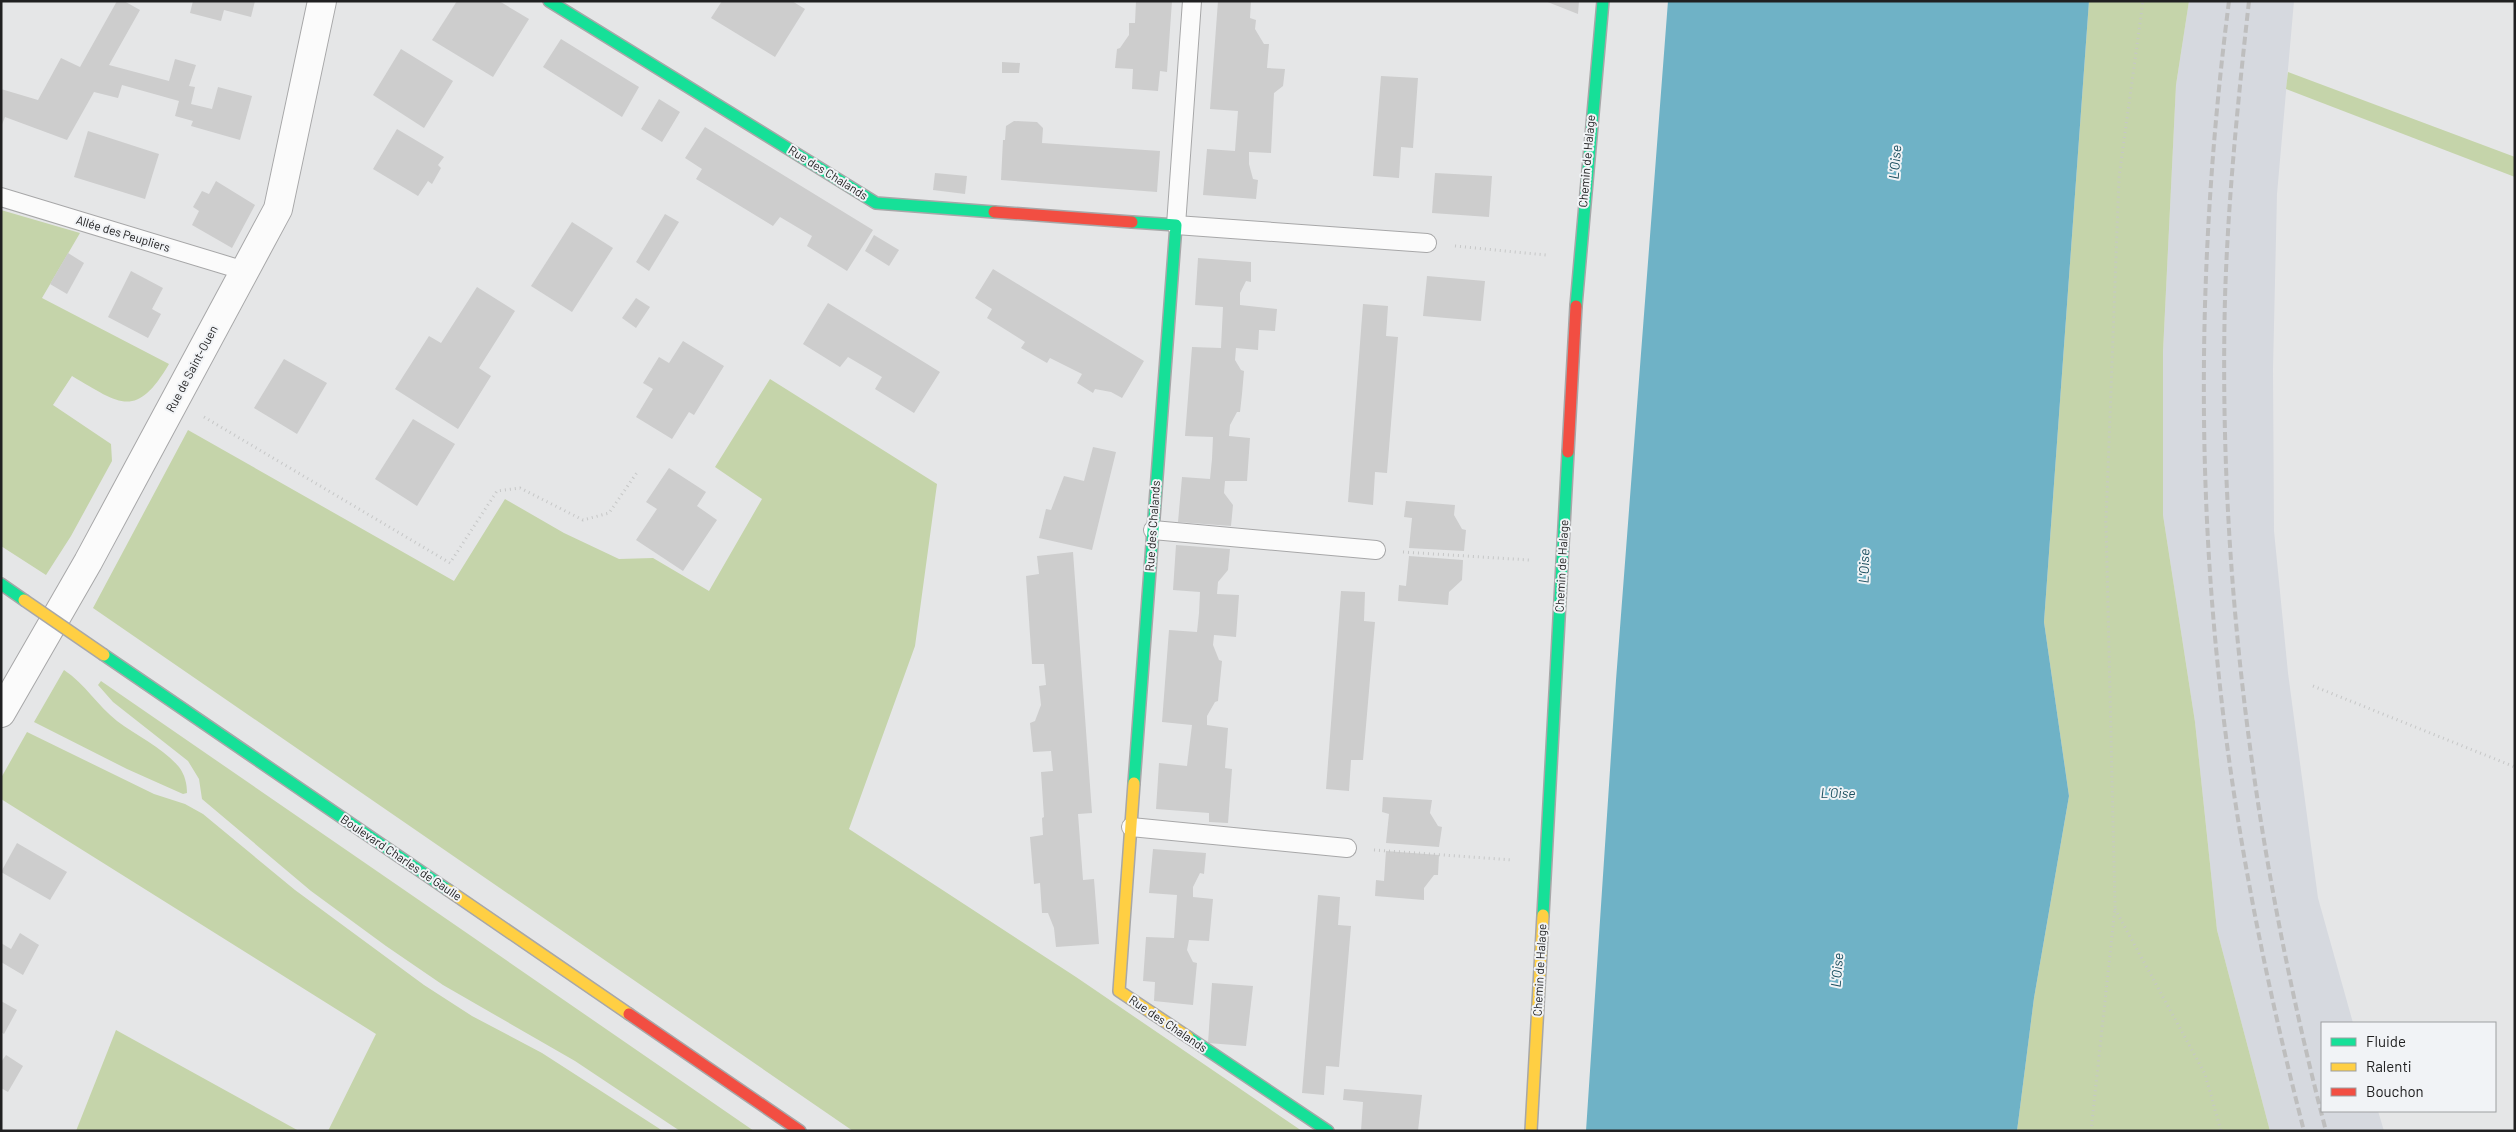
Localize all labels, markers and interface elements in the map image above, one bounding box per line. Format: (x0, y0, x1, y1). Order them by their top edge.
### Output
street label: Chemin de Halage (1575, 114, 1597, 208)
street label: Rue des Chalands (786, 142, 871, 202)
water label: L'Oise (1885, 144, 1904, 180)
street label: Allée des Peupliers (75, 212, 172, 254)
street label: Rue de Saint-Ouen (162, 323, 220, 414)
street label: Rue des Chalands (1142, 480, 1162, 572)
street label: Chemin de Halage (1552, 519, 1570, 613)
water label: L'Oise (1854, 548, 1873, 584)
water label: L’Oise (1821, 784, 1855, 801)
street label: Boulevard Charles de Gaulle (338, 811, 465, 903)
street label: Chemin de Halage (1530, 923, 1548, 1017)
water label: L'Oise (1827, 952, 1846, 988)
street label: Rue des Chalands (1127, 992, 1210, 1055)
legend (2321, 1022, 2496, 1112)
text: Fluide (2366, 1032, 2406, 1050)
text: Ralenti (2366, 1057, 2412, 1075)
text: Bouchon (2366, 1082, 2424, 1100)

